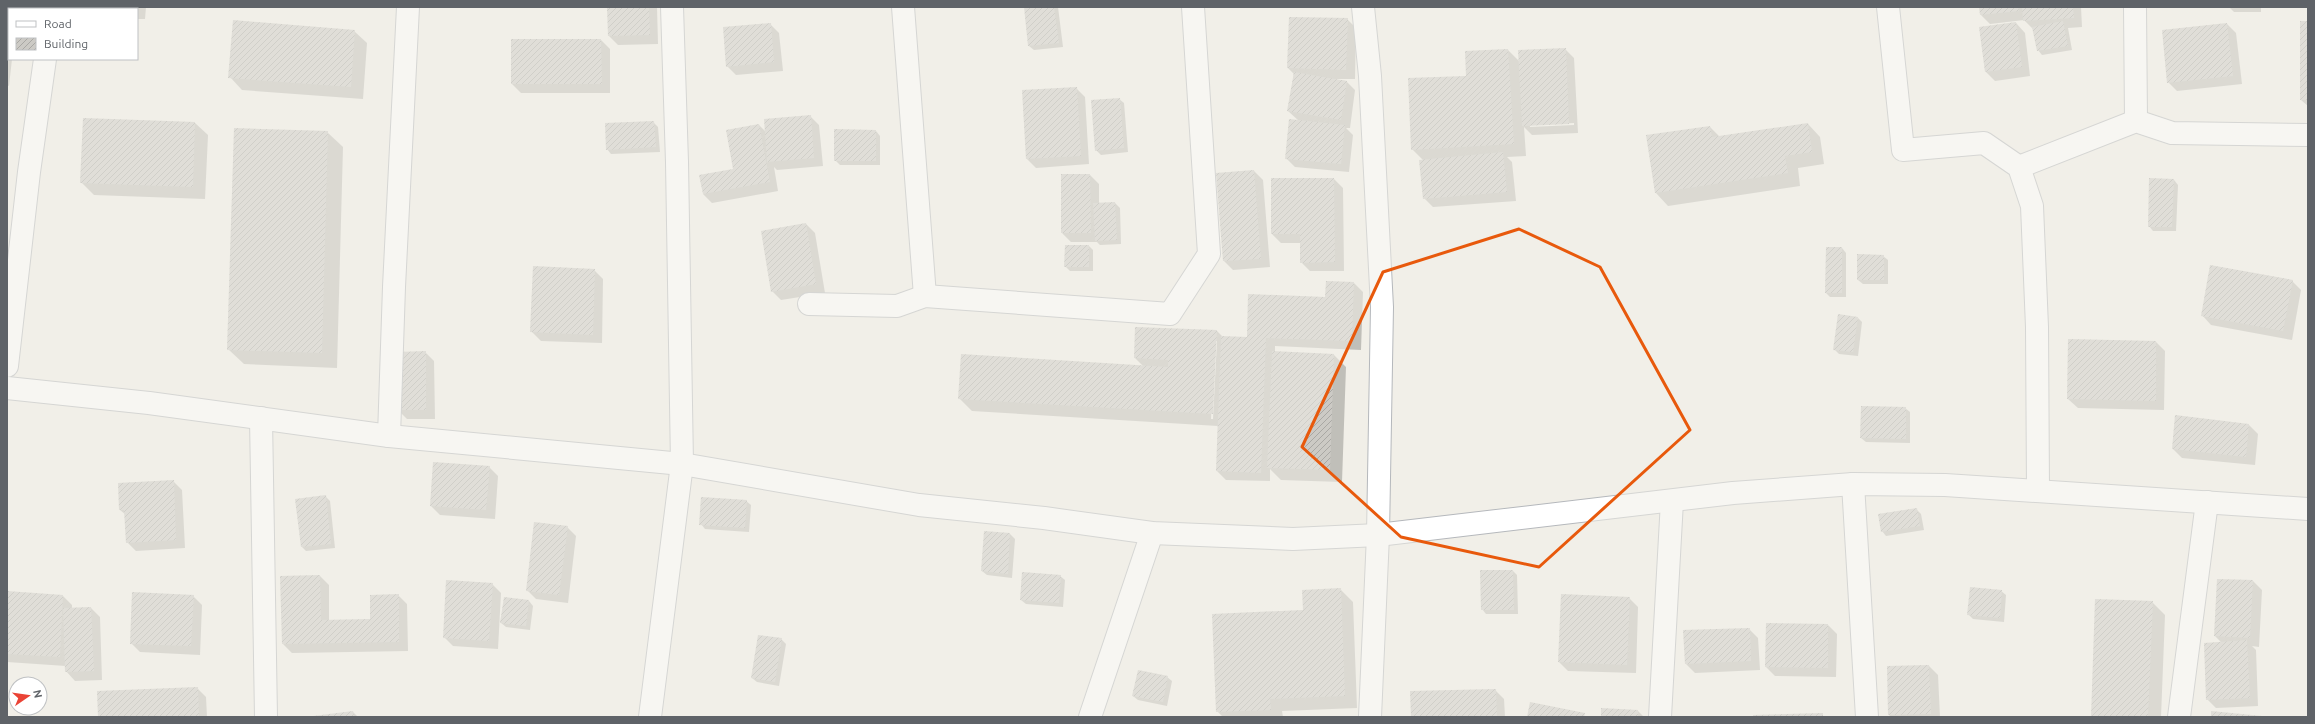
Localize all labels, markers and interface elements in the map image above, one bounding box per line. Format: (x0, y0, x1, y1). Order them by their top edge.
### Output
legend (8, 8, 138, 60)
text: Road (44, 17, 72, 30)
text: Building (44, 37, 88, 50)
north arrow (8, 676, 48, 716)
text: N (31, 688, 45, 699)

